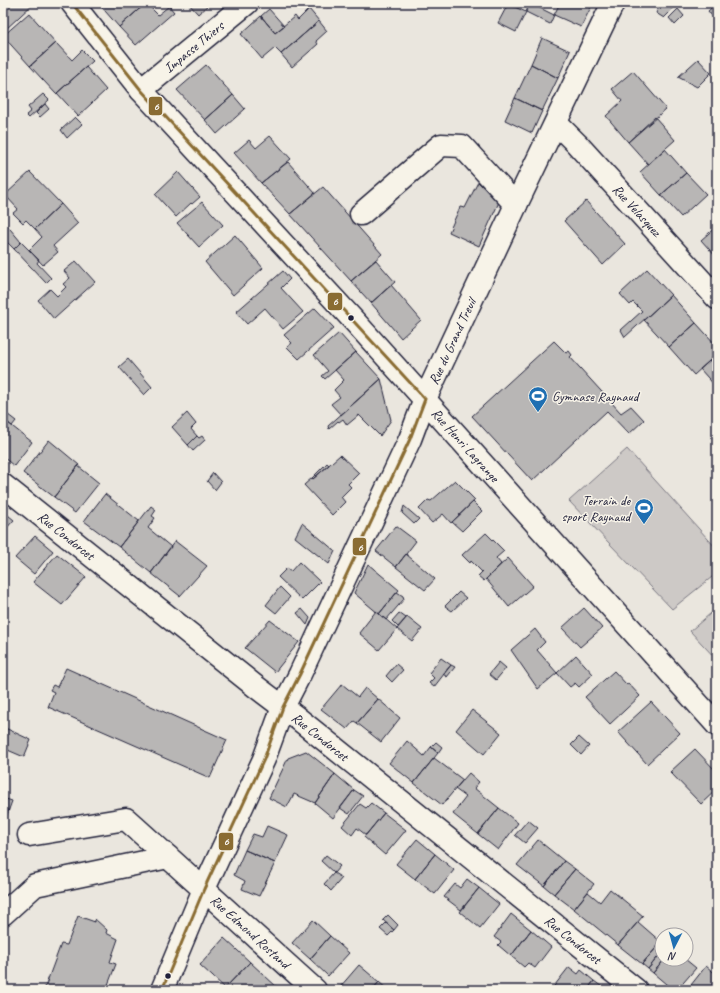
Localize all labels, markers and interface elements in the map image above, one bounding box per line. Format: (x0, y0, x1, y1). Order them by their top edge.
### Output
street label: Impasse Thiers (160, 17, 228, 76)
line badge: 6 (148, 96, 163, 116)
text: 6 (153, 99, 159, 113)
street label: Rue Velasquez (609, 181, 666, 241)
line badge: 6 (327, 292, 343, 311)
street label: Rue du Grand Treuil (425, 293, 481, 387)
text: 6 (332, 294, 338, 308)
unlabelled marker (346, 313, 356, 323)
sports icon: Gymnase Raynaud (527, 385, 549, 413)
place label: Gymnase Raynaud (552, 388, 641, 405)
street label: Rue Henri Lagrange (428, 405, 504, 486)
place label: Terrain de sport Raynaud (561, 492, 632, 525)
sports icon: Terrain de sport Raynaud (633, 497, 655, 525)
street label: Rue Condorcet (34, 508, 99, 564)
line badge: 6 (352, 537, 367, 556)
text: 6 (357, 540, 363, 554)
street label: Rue Condorcet (289, 709, 353, 765)
line badge: 6 (218, 832, 234, 851)
text: 6 (223, 834, 229, 848)
street label: Rue Edmond Rostand (207, 891, 295, 973)
street label: Rue Condorcet (541, 912, 606, 968)
north arrow (654, 927, 694, 967)
text: N (667, 949, 677, 964)
unlabelled marker (163, 971, 173, 981)

